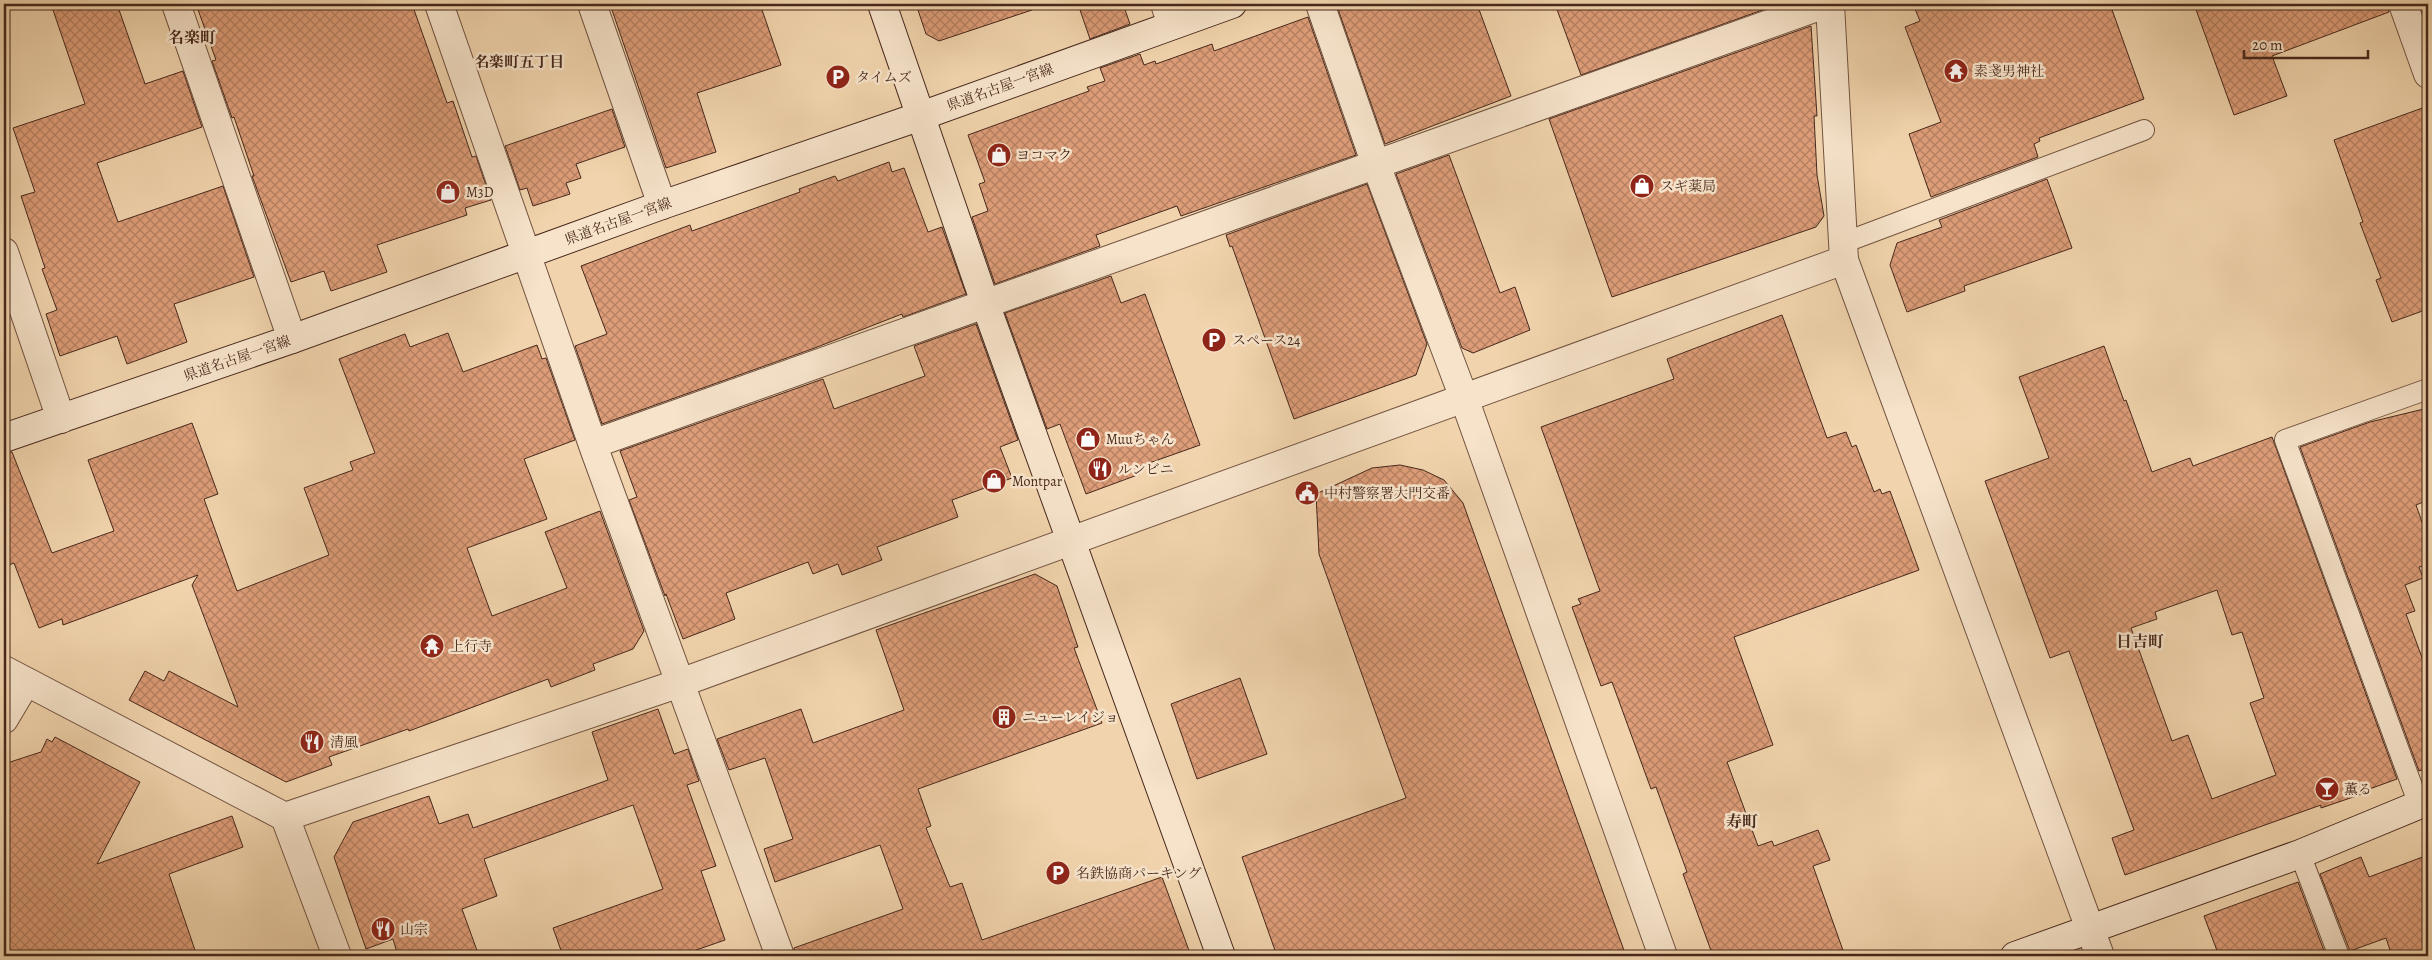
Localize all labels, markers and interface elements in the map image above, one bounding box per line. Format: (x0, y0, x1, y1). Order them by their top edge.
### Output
district label: 名楽町 (168, 27, 216, 49)
scale bar (2244, 28, 2368, 60)
text: 20 m (2252, 35, 2283, 55)
district label: 名楽町五丁目 (474, 52, 564, 72)
temple icon: 素戔男神社 (1943, 58, 1969, 84)
street label: 県道名古屋一宮線 (944, 59, 1056, 116)
place label: 素戔男神社 (1974, 62, 2044, 81)
parking icon: タイムズ (825, 64, 851, 90)
place label: タイムズ (856, 68, 912, 87)
shop icon: ヨコマク (986, 142, 1012, 168)
place label: ヨコマク (1016, 146, 1072, 165)
shop icon: スギ薬局 (1629, 173, 1655, 199)
place label: スギ薬局 (1660, 177, 1716, 196)
shop icon: M3D (435, 179, 461, 205)
place label: M3D (466, 183, 494, 202)
street label: 県道名古屋一宮線 (562, 193, 674, 250)
parking icon: スペース24 (1201, 327, 1227, 353)
street label: 県道名古屋一宮線 (181, 331, 293, 386)
place label: スペース24 (1232, 331, 1300, 350)
shop icon: Muuちゃん (1075, 426, 1101, 452)
place label: Muuちゃん (1106, 430, 1175, 449)
restaurant icon: ルンビニ (1087, 456, 1113, 482)
place label: ルンビニ (1118, 460, 1174, 479)
shop icon: Montpar (981, 468, 1007, 494)
place label: Montpar (1012, 472, 1063, 491)
public building icon: 中村警察署大門交番 (1294, 480, 1320, 506)
place label: 中村警察署大門交番 (1324, 484, 1450, 503)
district label: 日吉町 (2116, 631, 2164, 653)
temple icon: 上行寺 (419, 633, 445, 659)
place label: 上行寺 (450, 637, 492, 656)
building icon: ニューレイジョ (991, 704, 1017, 730)
place label: ニューレイジョ (1022, 708, 1119, 727)
restaurant icon: 清風 (299, 729, 325, 755)
place label: 清風 (330, 733, 358, 752)
bar icon: 薫る (2314, 776, 2340, 802)
place label: 薫る (2344, 780, 2372, 799)
district label: 寿町 (1726, 811, 1758, 833)
parking icon: 名鉄協商パーキング (1045, 860, 1071, 886)
place label: 名鉄協商パーキング (1076, 864, 1202, 883)
restaurant icon: 山宗 (370, 916, 396, 942)
place label: 山宗 (400, 920, 428, 939)

